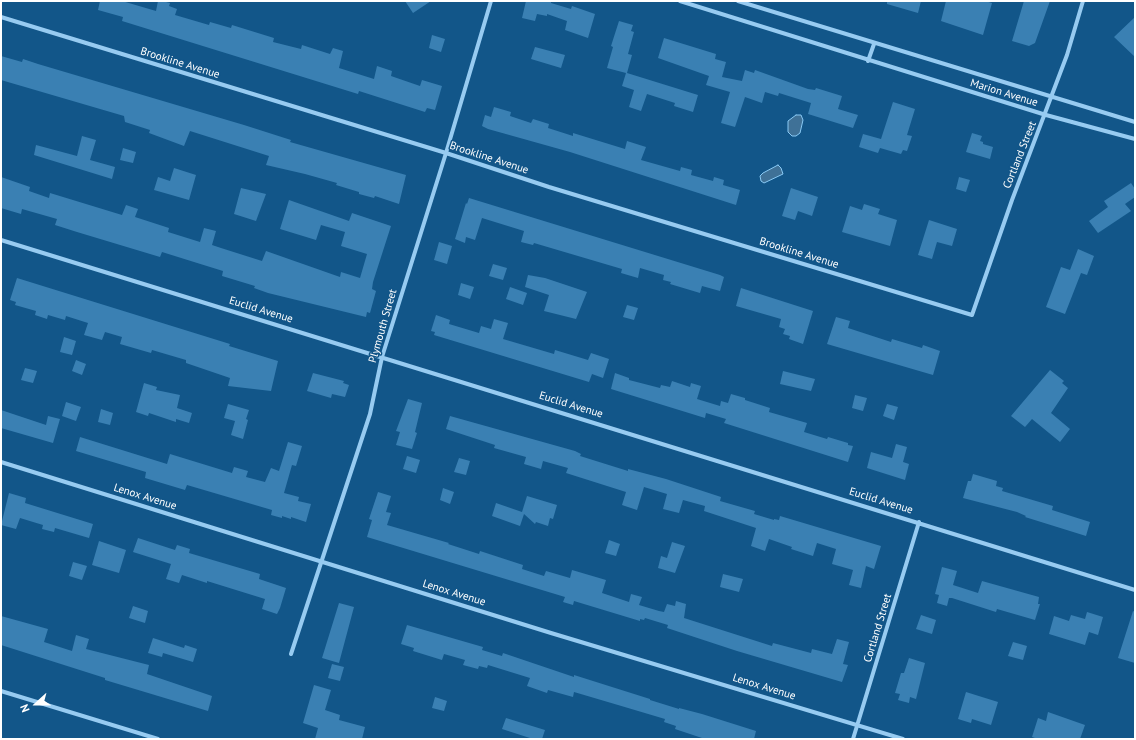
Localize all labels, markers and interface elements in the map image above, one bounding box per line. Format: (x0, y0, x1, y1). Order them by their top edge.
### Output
street label: Brookline Avenue (139, 45, 221, 81)
street label: Marion Avenue (969, 76, 1039, 110)
street label: Cortland Street (1001, 120, 1039, 190)
street label: Brookline Avenue (448, 139, 530, 177)
street label: Brookline Avenue (758, 235, 840, 271)
street label: Plymouth Street (366, 288, 400, 364)
street label: Euclid Avenue (227, 294, 295, 326)
street label: Euclid Avenue (537, 389, 605, 421)
street label: Lenox Avenue (112, 481, 178, 513)
street label: Euclid Avenue (847, 485, 915, 517)
street label: Lenox Avenue (421, 577, 487, 609)
street label: Cortland Street (861, 592, 895, 664)
street label: Lenox Avenue (731, 671, 797, 703)
north arrow (16, 684, 56, 724)
text: N (17, 702, 33, 714)

